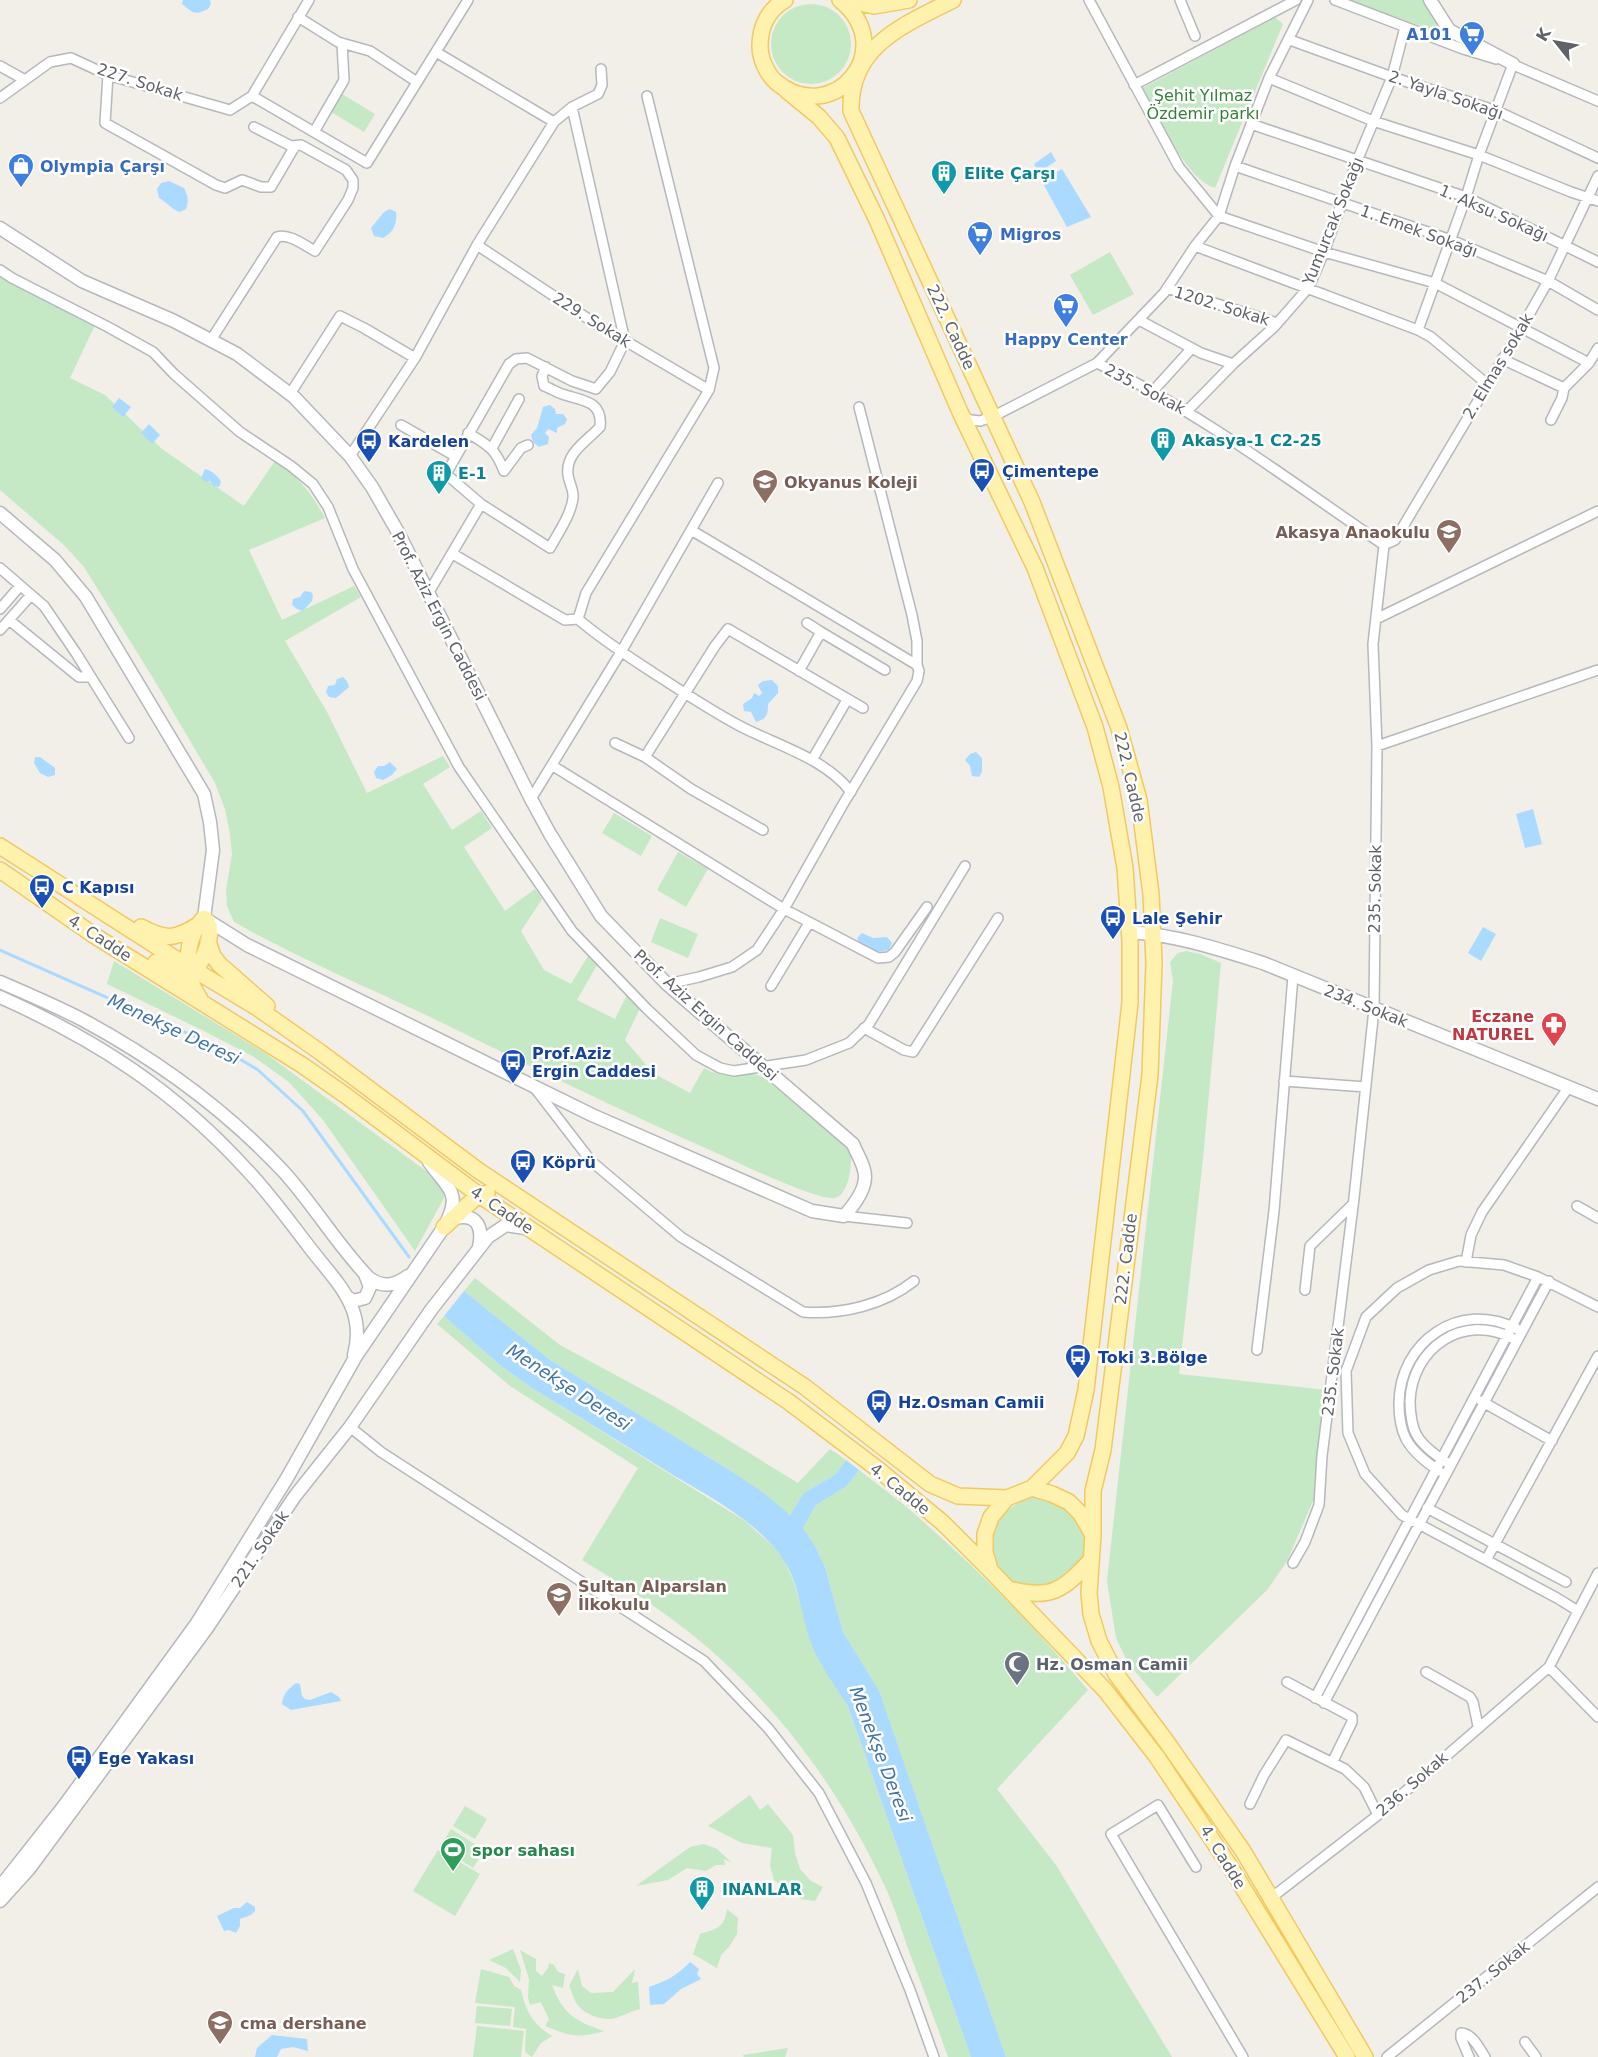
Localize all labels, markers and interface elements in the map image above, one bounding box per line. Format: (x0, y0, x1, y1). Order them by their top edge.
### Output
north arrow (1526, 12, 1586, 72)
supermarket icon: A101 (1457, 19, 1487, 57)
text: K (1532, 24, 1555, 45)
place label: A101 (1406, 25, 1452, 44)
street label: 227. Sokak (95, 59, 186, 105)
street label: 2. Yayla Sokağı (1386, 67, 1506, 123)
park label: Şehit Yılmaz Özdemir parkı (1147, 86, 1259, 123)
shop icon: Olympia Çarşı (6, 151, 36, 189)
street label: Yumurcak Sokağı (1298, 154, 1367, 289)
place label: Olympia Çarşı (40, 157, 165, 176)
building icon: Elite Çarşı (929, 158, 959, 196)
place label: Elite Çarşı (964, 164, 1055, 183)
street label: 1. Aksu Sokağı (1436, 180, 1552, 246)
street label: 1. Emek Sokağı (1358, 201, 1480, 261)
supermarket icon: Migros (965, 219, 995, 257)
place label: Migros (1000, 225, 1061, 244)
street label: 222. Cadde (923, 281, 979, 373)
street label: 1202. Sokak (1172, 282, 1273, 330)
street label: 229. Sokak (549, 288, 635, 352)
supermarket icon: Happy Center (1051, 291, 1081, 329)
street label: 2. Elmas sokak (1459, 309, 1537, 422)
place label: Happy Center (1004, 330, 1128, 349)
street label: 235. Sokak (1101, 360, 1189, 419)
building icon: Akasya-1 C2-25 (1148, 425, 1178, 463)
bus stop icon: Kardelen (354, 426, 384, 464)
place label: Akasya-1 C2-25 (1182, 431, 1322, 450)
place label: Kardelen (388, 432, 469, 451)
bus stop icon: Çimentepe (967, 456, 997, 494)
building icon: E-1 (424, 458, 454, 496)
place label: Çimentepe (1002, 462, 1099, 481)
place label: E-1 (458, 464, 487, 483)
school or university icon: Okyanus Koleji (750, 467, 780, 505)
place label: Okyanus Koleji (784, 473, 918, 492)
school or university icon: Akasya Anaokulu (1434, 517, 1464, 555)
place label: Akasya Anaokulu (1275, 523, 1430, 542)
street label: Prof. Aziz Ergin Caddesi (388, 528, 490, 704)
street label: 222. Cadde (1110, 730, 1150, 824)
street label: 235. Sokak (1365, 844, 1385, 934)
bus stop icon: C Kapısı (27, 872, 57, 910)
place label: C Kapısı (62, 878, 134, 897)
bus stop icon: Lale Şehir (1098, 903, 1128, 941)
place label: Lale Şehir (1132, 909, 1222, 928)
street label: 4. Cadde (65, 911, 135, 965)
street label: Prof. Aziz Ergin Caddesi (630, 945, 782, 1085)
street label: 234. Sokak (1321, 981, 1411, 1032)
water label: Menekşe Deresi (105, 989, 243, 1069)
place label: Eczane NATUREL (1452, 1007, 1534, 1044)
pharmacy icon: Eczane NATUREL (1539, 1010, 1569, 1048)
place label: Prof.Aziz Ergin Caddesi (532, 1044, 656, 1081)
bus stop icon: Prof.Aziz Ergin Caddesi (498, 1047, 528, 1085)
bus stop icon: Köprü (508, 1147, 538, 1185)
place label: Köprü (542, 1153, 596, 1172)
street label: 4. Cadde (467, 1182, 537, 1238)
street label: 222. Cadde (1111, 1212, 1141, 1306)
street label: 235. Sokak (1318, 1326, 1348, 1417)
water label: Menekşe Deresi (503, 1339, 635, 1435)
bus stop icon: Toki 3.Bölge (1063, 1342, 1093, 1380)
place label: Toki 3.Bölge (1098, 1348, 1208, 1367)
bus stop icon: Hz.Osman Camii (864, 1387, 894, 1425)
place label: Hz.Osman Camii (898, 1393, 1045, 1412)
street label: 4. Cadde (866, 1459, 934, 1519)
street label: 221. Sokak (227, 1506, 293, 1591)
place label: Sultan Alparslan İlkokulu (578, 1577, 727, 1614)
school or university icon: Sultan Alparslan İlkokulu (544, 1580, 574, 1618)
mosque icon: Hz. Osman Camii (1002, 1649, 1032, 1687)
place label: Hz. Osman Camii (1036, 1655, 1188, 1674)
water label: Menekşe Deresi (845, 1683, 917, 1825)
bus stop icon: Ege Yakası (64, 1743, 94, 1781)
street label: 236. Sokak (1372, 1747, 1452, 1820)
place label: Ege Yakası (98, 1749, 194, 1768)
street label: 4. Cadde (1196, 1822, 1250, 1892)
sports icon: spor sahası (438, 1835, 468, 1873)
place label: spor sahası (472, 1841, 575, 1860)
building icon: INANLAR (687, 1874, 717, 1912)
place label: INANLAR (722, 1880, 802, 1899)
street label: 237. Sokak (1453, 1936, 1534, 2007)
school or university icon: cma dershane (205, 2008, 235, 2046)
place label: cma dershane (240, 2014, 367, 2033)

